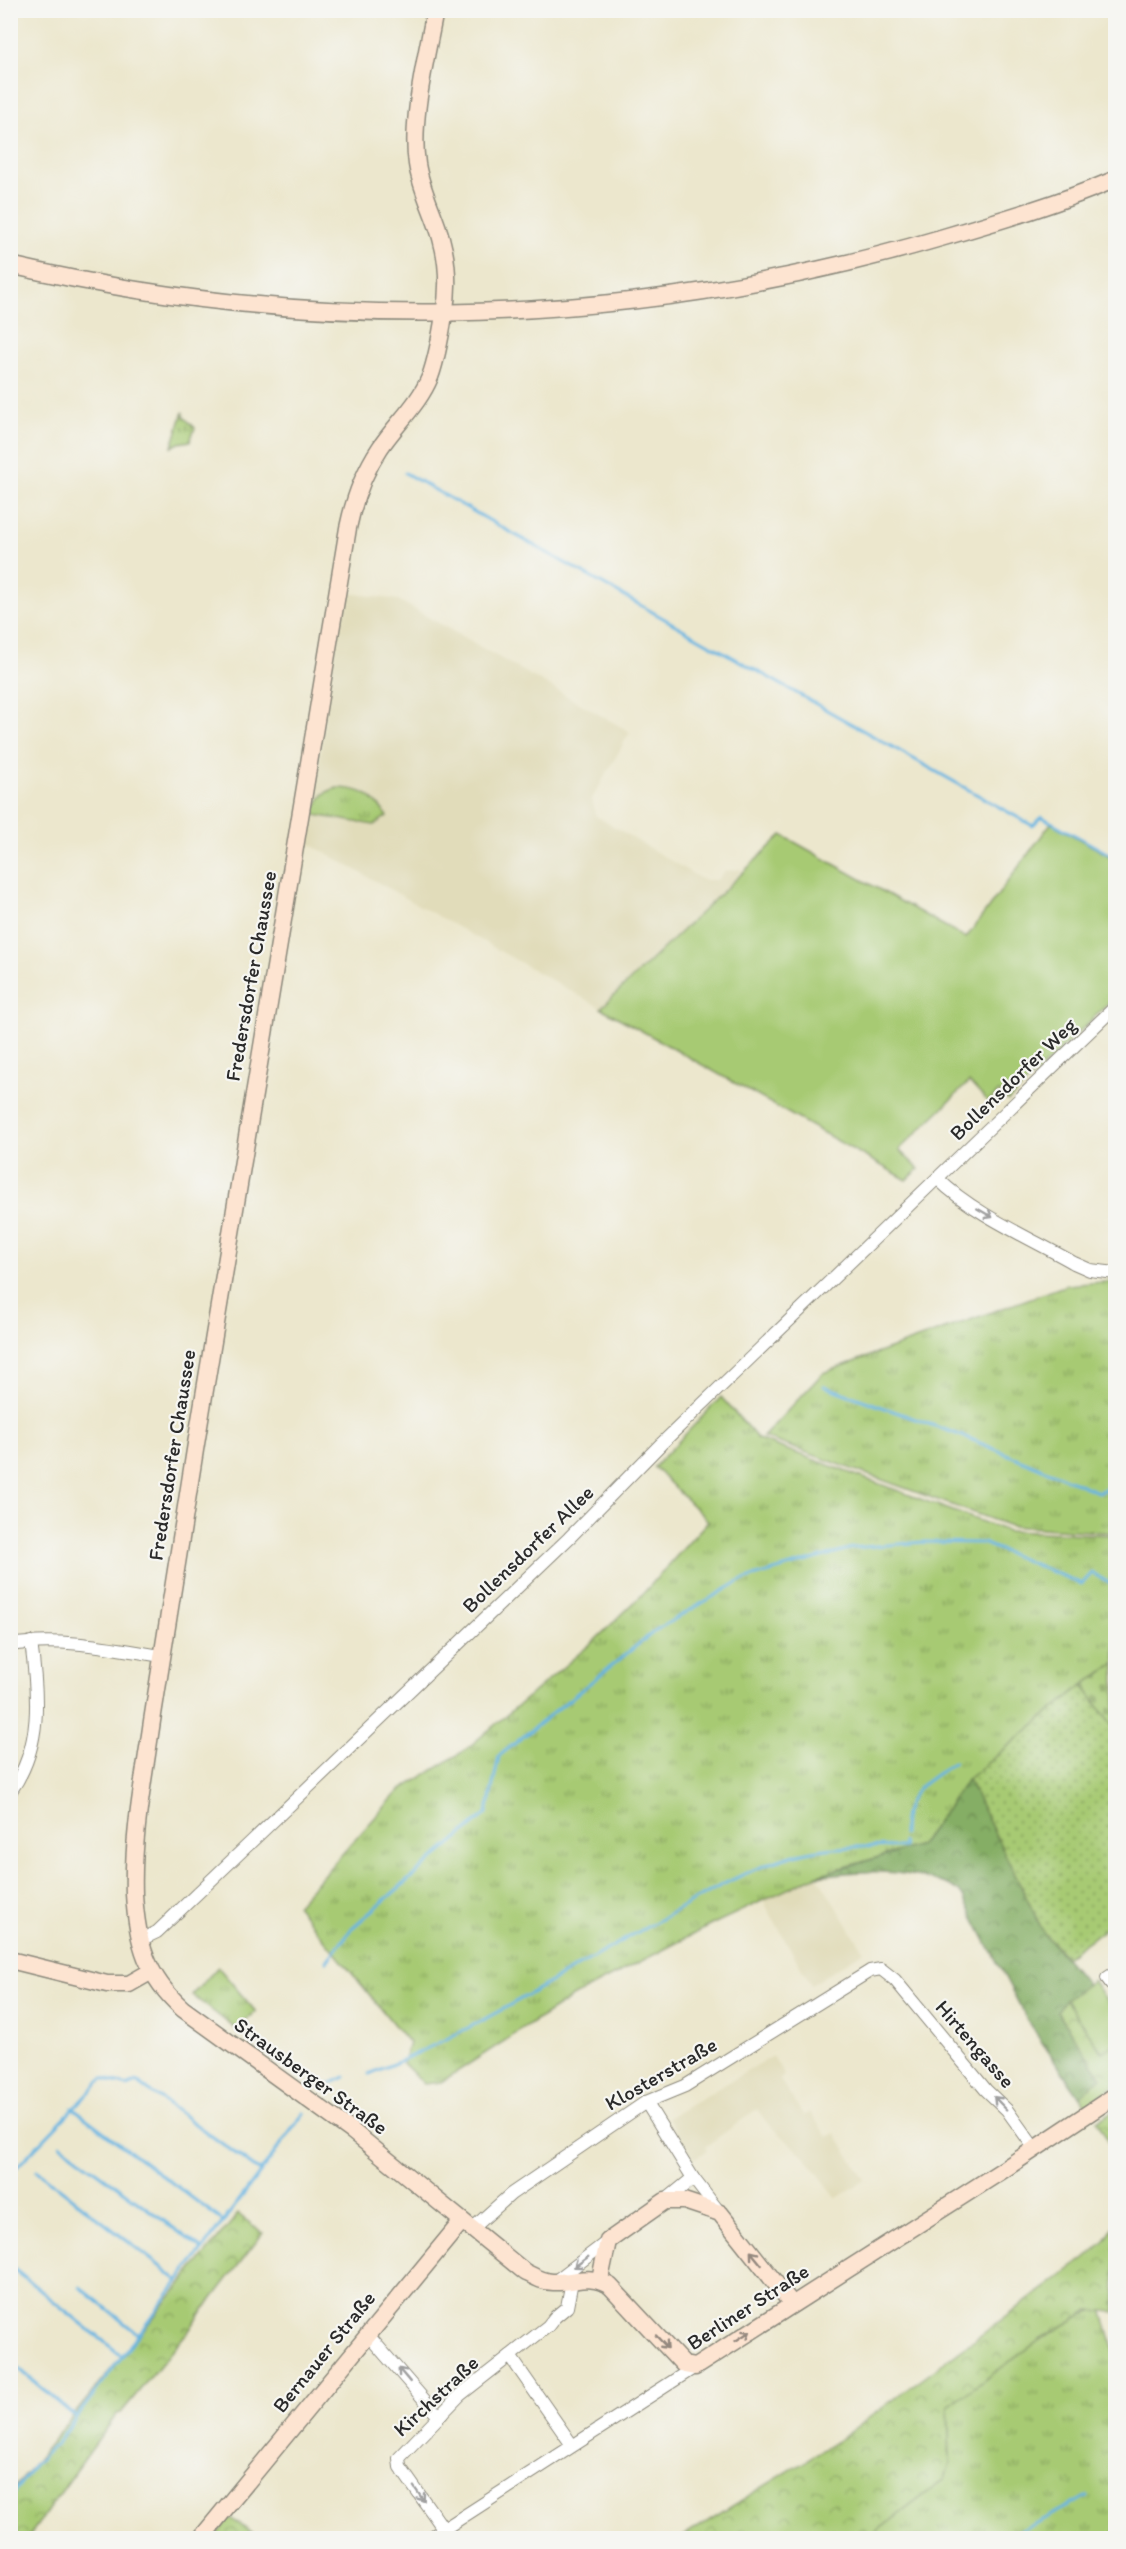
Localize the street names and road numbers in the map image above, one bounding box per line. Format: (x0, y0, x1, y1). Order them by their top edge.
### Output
street label: Fredersdorfer Chaussee (220, 869, 281, 1083)
street label: Bollensdorfer Weg (944, 1012, 1081, 1145)
street label: Fredersdorfer Chaussee (142, 1347, 201, 1562)
street label: Bollensdorfer Allee (457, 1479, 599, 1618)
street label: Hirtengasse (930, 1995, 1020, 2093)
street label: Strausberger Straße (230, 2012, 393, 2140)
street label: Klosterstraße (600, 2031, 721, 2116)
street label: Berliner Straße (682, 2258, 813, 2355)
street label: Bernauer Straße (267, 2286, 380, 2418)
street label: Kirchstraße (388, 2350, 483, 2441)

